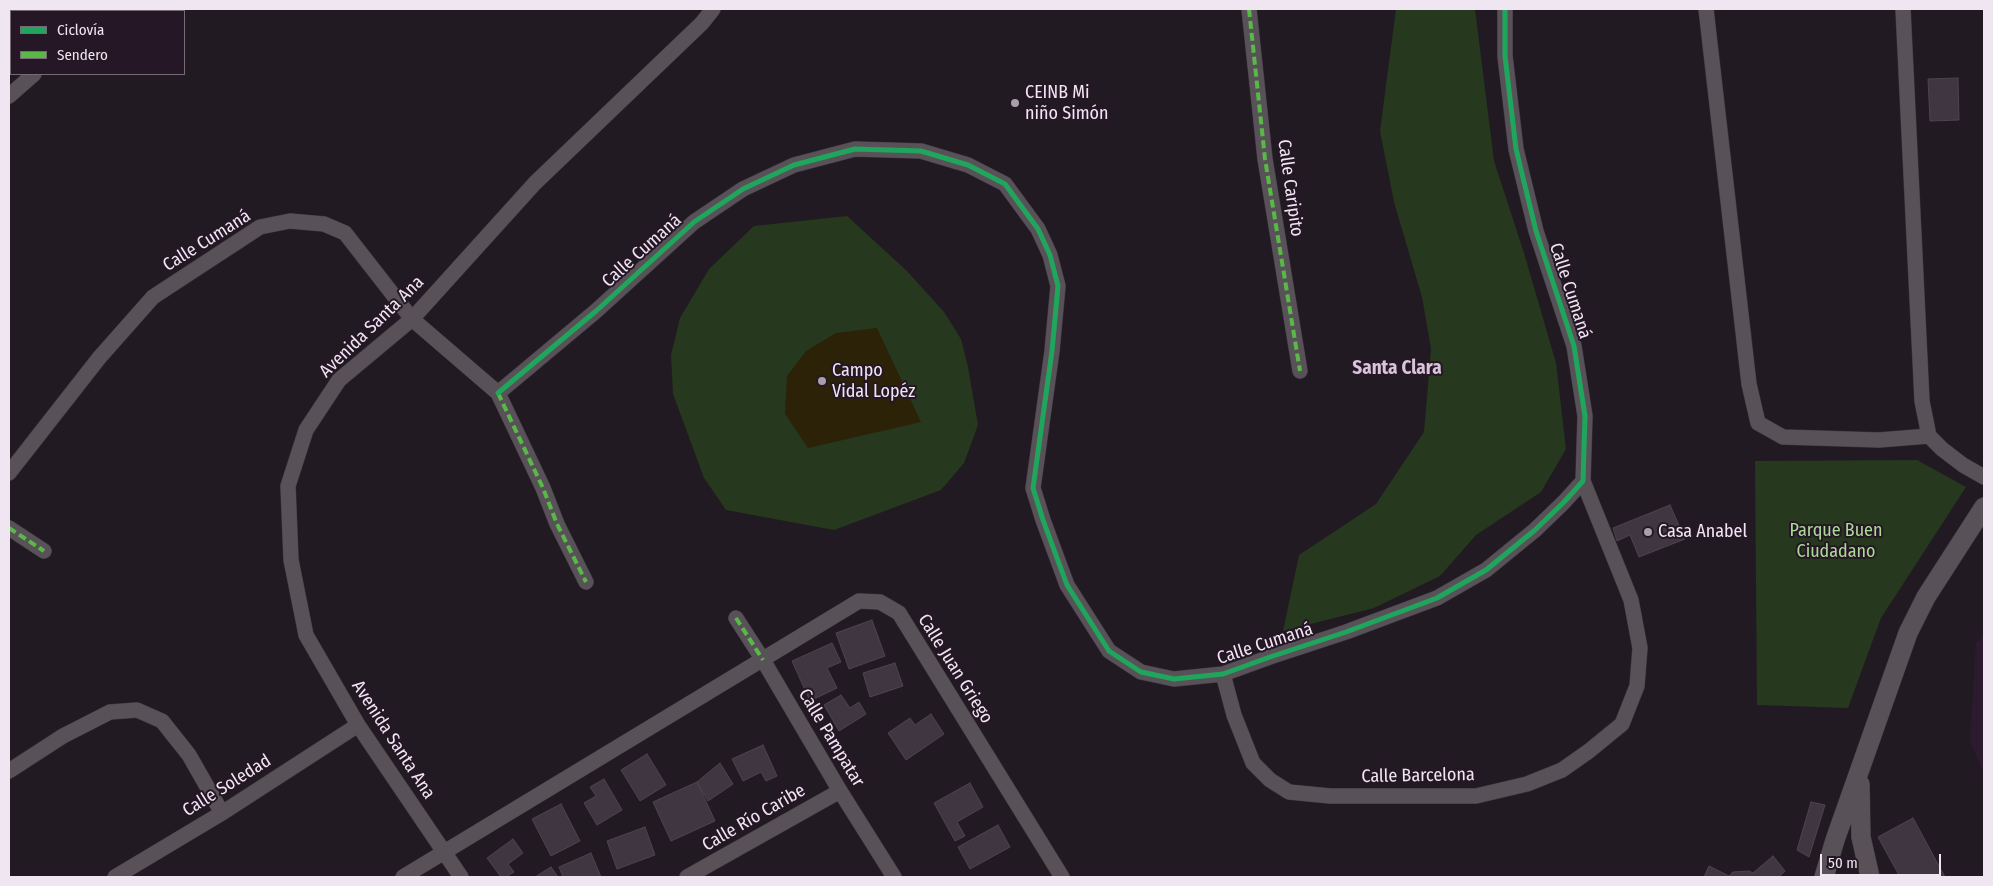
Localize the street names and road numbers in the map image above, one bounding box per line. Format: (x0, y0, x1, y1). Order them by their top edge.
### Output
street label: Calle Caripito (1272, 138, 1308, 238)
street label: Calle Cumaná (159, 206, 255, 276)
street label: Calle Cumaná (598, 210, 686, 292)
street label: Calle Cumaná (1544, 240, 1596, 342)
street label: Avenida Santa Ana (315, 272, 429, 382)
street label: Calle Juan Griego (913, 610, 997, 728)
street label: Calle Cumaná (1214, 618, 1316, 670)
street label: Avenida Santa Ana (347, 677, 439, 803)
street label: Calle Pampatar (793, 685, 869, 791)
street label: Calle Soledad (179, 750, 275, 822)
street label: Calle Barcelona (1361, 764, 1475, 788)
street label: Calle Río Caribe (699, 780, 809, 856)

